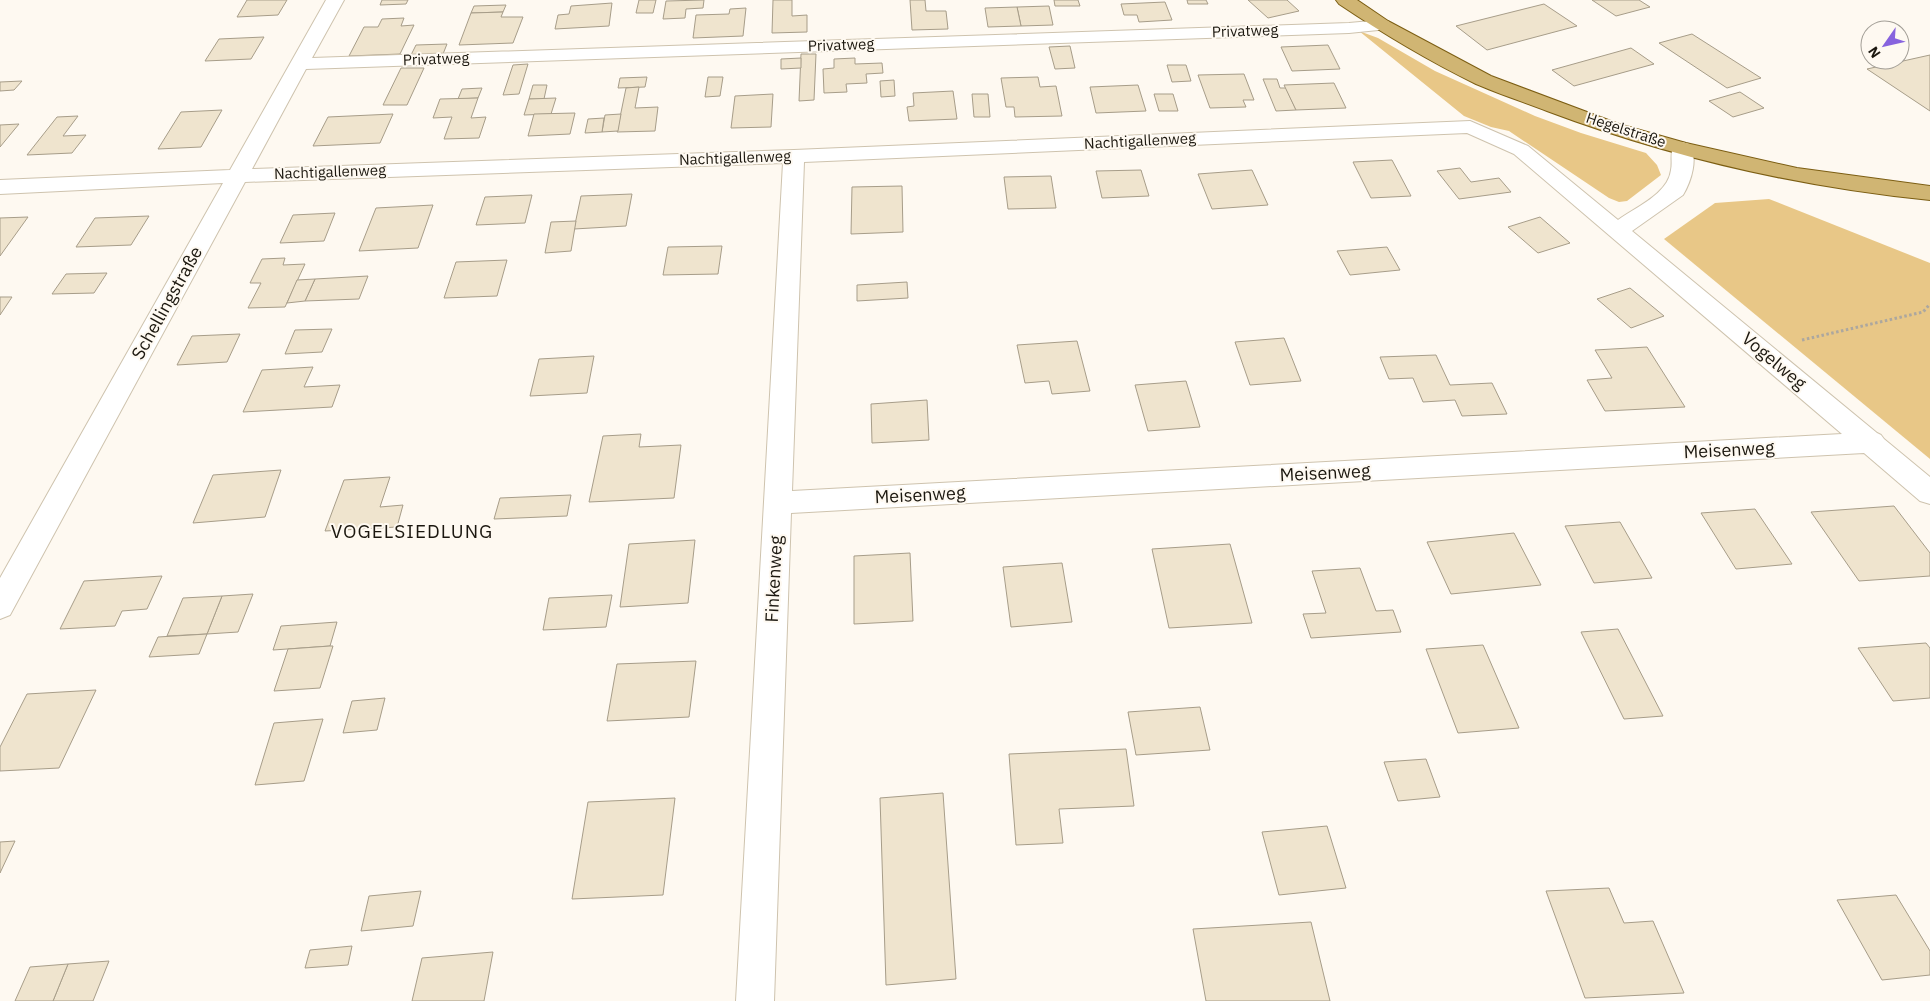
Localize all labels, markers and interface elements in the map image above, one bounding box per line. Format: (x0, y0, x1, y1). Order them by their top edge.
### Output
street label: Privatweg (1212, 20, 1279, 41)
north arrow (1860, 20, 1910, 70)
street label: Privatweg (808, 34, 875, 55)
text: N (1864, 43, 1885, 62)
street label: Privatweg (403, 48, 470, 69)
street label: Hegelstraße (1584, 108, 1668, 151)
street label: Nachtigallenweg (1084, 128, 1196, 153)
street label: Nachtigallenweg (679, 146, 791, 169)
street label: Nachtigallenweg (274, 160, 386, 183)
street label: Schellingstraße (126, 242, 207, 363)
street label: Vogelweg (1737, 327, 1812, 395)
street label: Meisenweg (1683, 436, 1775, 463)
street label: Meisenweg (1279, 459, 1371, 486)
street label: Meisenweg (874, 481, 966, 508)
district label: VOGELSIEDLUNG (331, 519, 493, 543)
street label: Finkenweg (760, 534, 787, 623)

